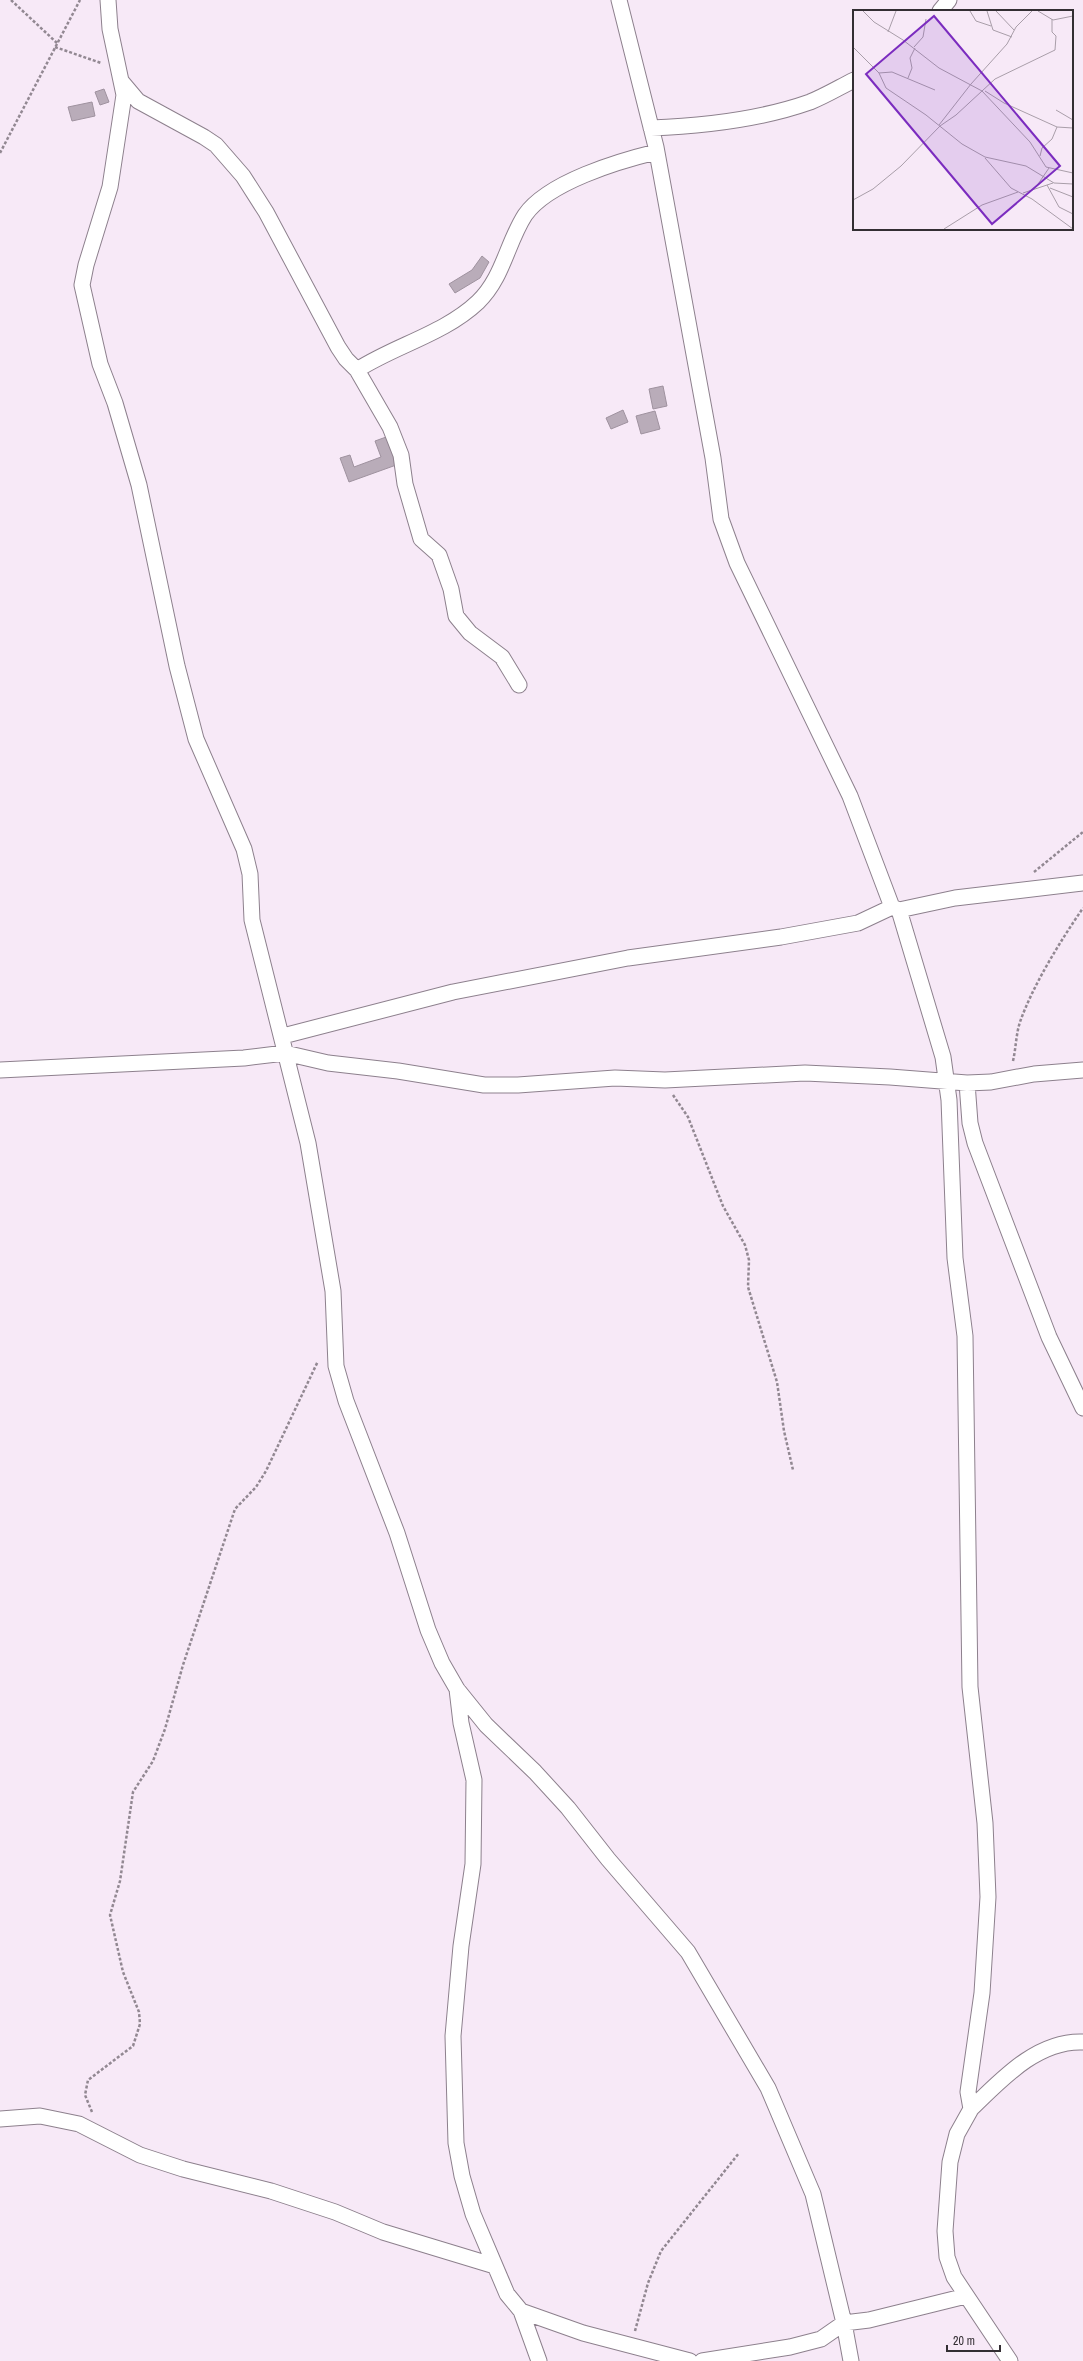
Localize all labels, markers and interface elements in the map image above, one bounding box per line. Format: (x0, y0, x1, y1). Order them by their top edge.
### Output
inset map (853, 10, 1073, 230)
scale bar (947, 2327, 1000, 2353)
text: 20 m (953, 2333, 975, 2349)

